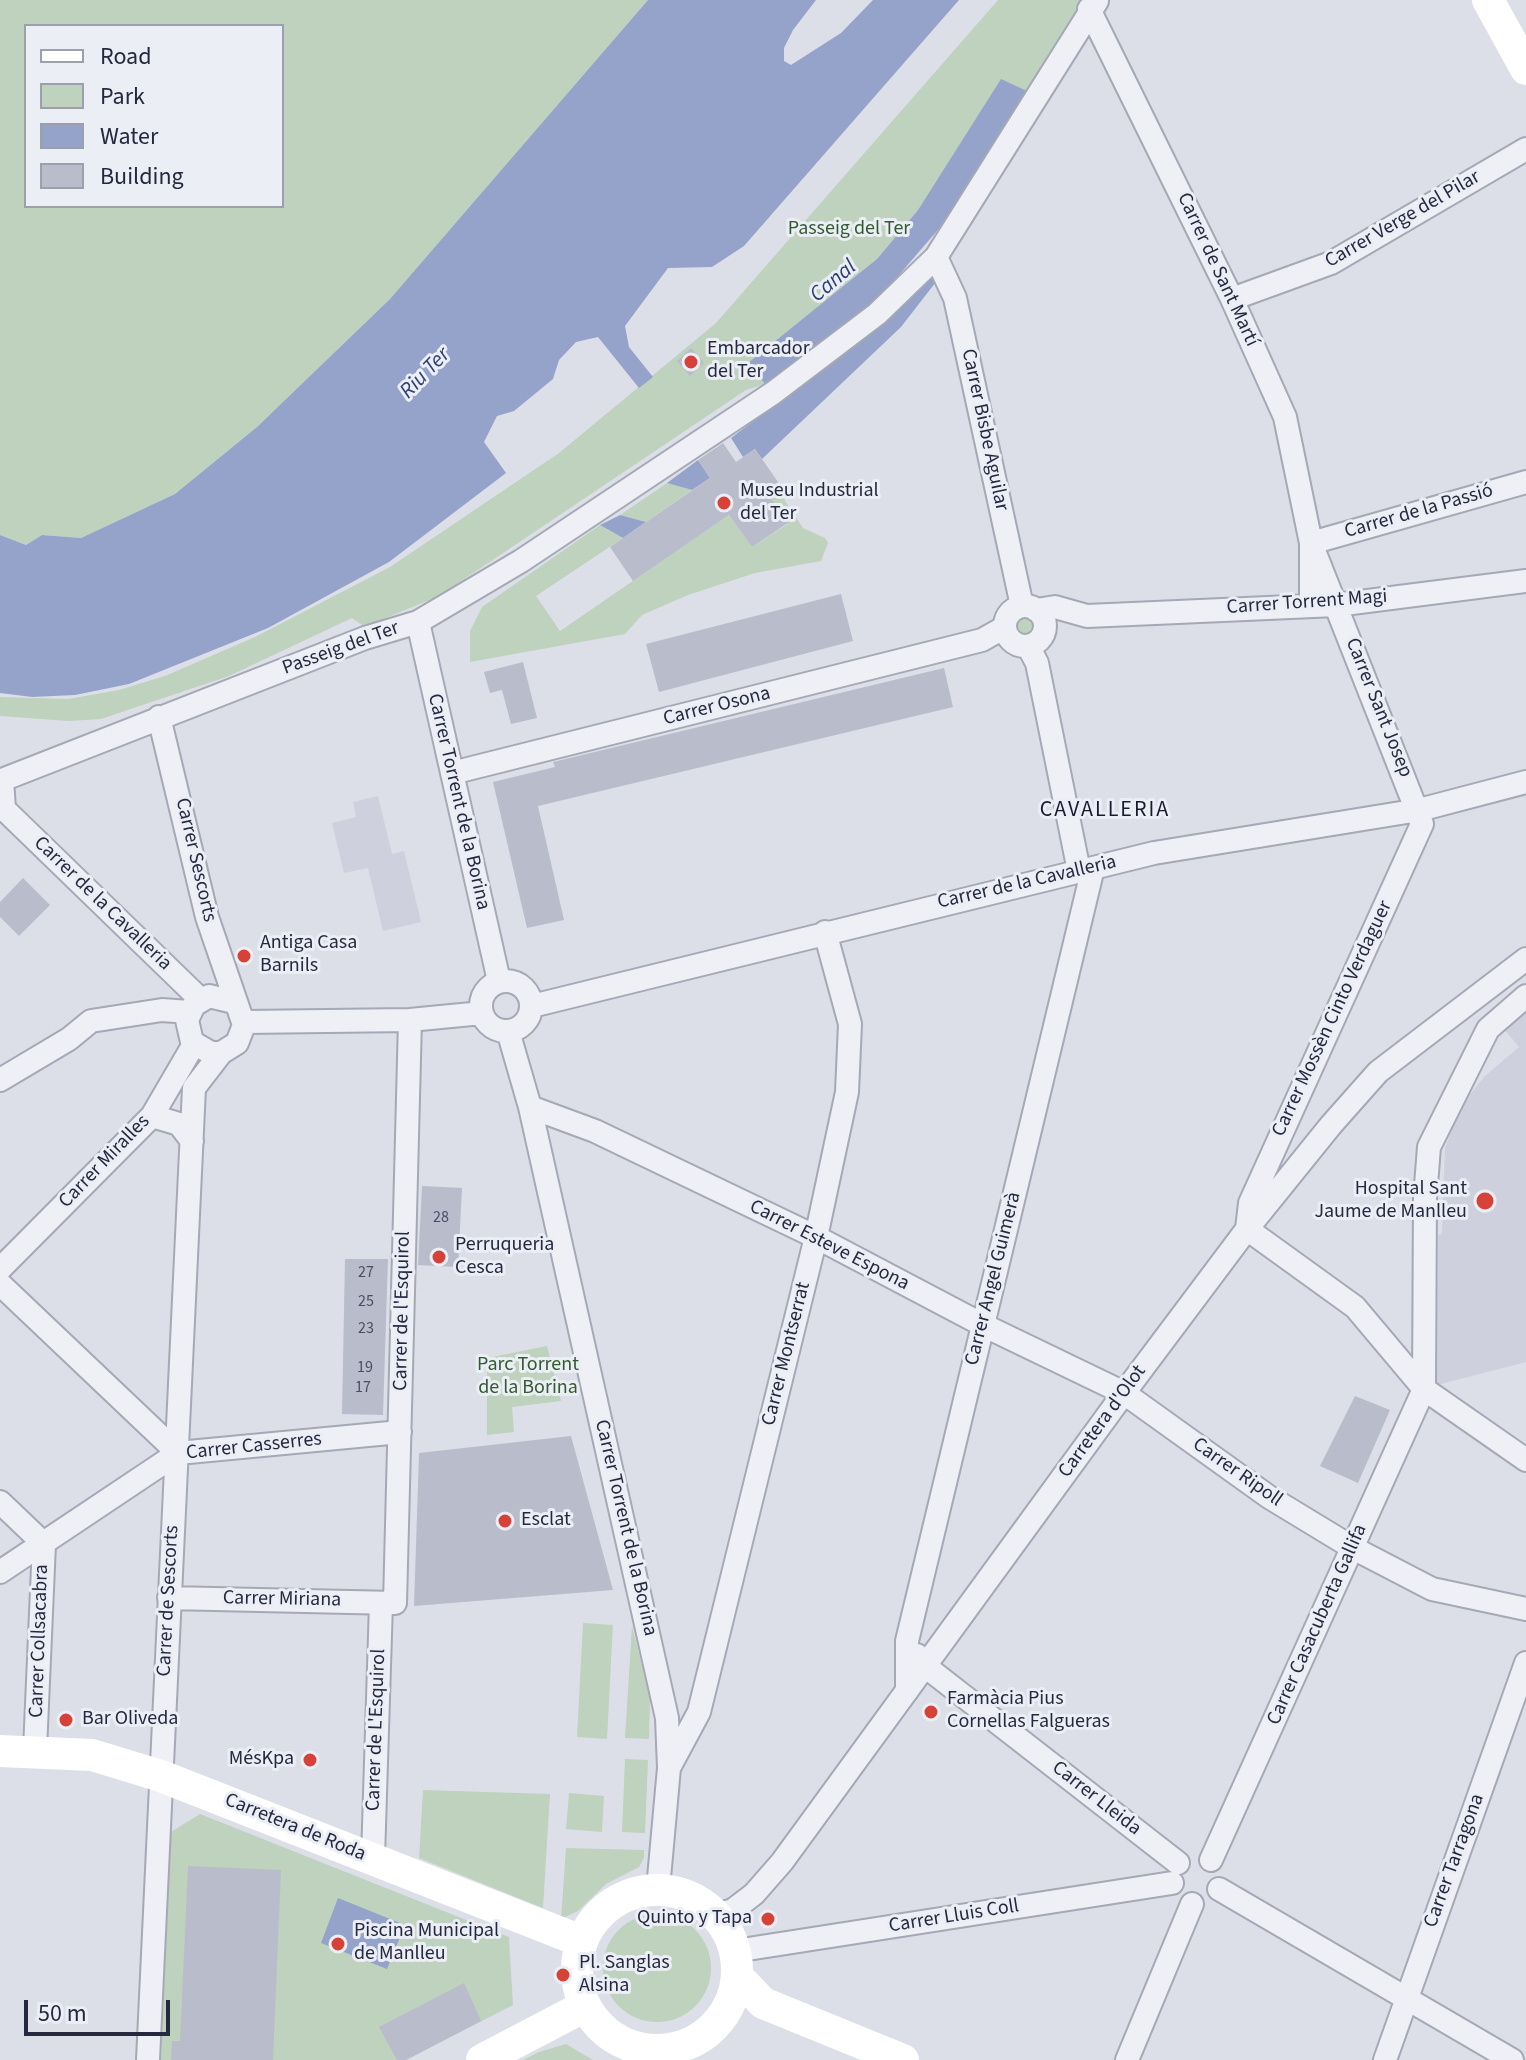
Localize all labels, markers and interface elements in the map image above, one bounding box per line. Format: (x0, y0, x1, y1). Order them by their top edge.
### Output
legend (24, 24, 284, 208)
text: Road (100, 39, 152, 74)
text: Park (100, 79, 145, 114)
text: Water (100, 119, 158, 154)
text: Building (100, 159, 184, 194)
street label: Carrer Verge del Pilar (1321, 166, 1485, 274)
street label: Carrer de Sant Martí (1171, 189, 1263, 351)
park label: Passeig del Ter (788, 218, 910, 242)
water label: Canal (805, 255, 863, 309)
place label: Embarcador del Ter (707, 338, 810, 385)
water label: Riu Ter (395, 343, 457, 405)
street label: Carrer Bisbe Aguilar (955, 347, 1013, 513)
marker: Embarcador del Ter (682, 353, 700, 371)
street label: Carrer de la Passió (1342, 479, 1496, 545)
place label: Museu Industrial del Ter (740, 480, 879, 527)
marker: Museu Industrial del Ter (715, 494, 733, 512)
street label: Carrer Torrent Magi (1226, 585, 1388, 621)
street label: Passeig del Ter (279, 617, 403, 681)
street label: Carrer Sant Josep (1339, 635, 1417, 781)
street label: Carrer Osona (661, 682, 773, 732)
street label: Carrer Torrent de la Borina (421, 692, 495, 912)
street label: Carrer Sescorts (169, 796, 221, 924)
district label: CAVALLERIA (1040, 798, 1170, 824)
street label: Carrer de la Cavalleria (28, 832, 176, 976)
street label: Carrer de la Cavalleria (935, 851, 1119, 915)
street label: Carrer Mossèn Cinto Verdaguer (1268, 897, 1398, 1141)
place label: Antiga Casa Barnils (260, 932, 357, 979)
marker: Antiga Casa Barnils (235, 947, 253, 965)
street label: Carrer Miralles (54, 1110, 156, 1214)
place label: Hospital Sant Jaume de Manlleu (1314, 1178, 1467, 1225)
street label: Carrer Angel Guimerà (961, 1190, 1027, 1368)
marker: Hospital Sant Jaume de Manlleu (1474, 1190, 1496, 1212)
street label: Carrer Esteve Espona (745, 1195, 913, 1297)
house number: 28 (433, 1208, 449, 1228)
street label: Carrer de l'Esquirol (390, 1231, 416, 1391)
place label: Perruqueria Cesca (455, 1234, 554, 1281)
marker: Perruqueria Cesca (430, 1248, 448, 1266)
house number: 27 (358, 1263, 374, 1283)
street label: Carrer Montserrat (758, 1280, 816, 1428)
house number: 25 (358, 1292, 374, 1312)
house number: 23 (358, 1319, 374, 1339)
park label: Parc Torrent de la Borina (477, 1354, 579, 1401)
house number: 19 (357, 1358, 373, 1378)
street label: Carretera d'Olot (1054, 1361, 1152, 1483)
house number: 17 (355, 1378, 371, 1398)
street label: Carrer Torrent de la Borina (588, 1418, 662, 1638)
street label: Carrer Casserres (185, 1428, 323, 1466)
street label: Carrer Ripoll (1187, 1433, 1287, 1513)
place label: Esclat (521, 1509, 571, 1533)
marker: Esclat (496, 1512, 514, 1530)
street label: Carrer Casacuberta Gallifa (1263, 1521, 1373, 1729)
street label: Carrer de Sescorts (153, 1525, 185, 1677)
street label: Carrer Collsacabra (25, 1564, 55, 1718)
street label: Carrer Miriana (223, 1587, 341, 1613)
street label: Carrer de L'Esquirol (362, 1648, 392, 1812)
place label: Farmàcia Pius Cornellas Falgueras (947, 1688, 1110, 1735)
marker: Farmàcia Pius Cornellas Falgueras (922, 1703, 940, 1721)
place label: Bar Oliveda (82, 1708, 178, 1732)
marker: Bar Oliveda (57, 1711, 75, 1729)
place label: MésKpa (229, 1748, 294, 1772)
marker: MésKpa (301, 1751, 319, 1769)
street label: Carrer Lleida (1047, 1757, 1145, 1841)
street label: Carretera de Roda (221, 1789, 369, 1867)
street label: Carrer Tarragona (1420, 1791, 1490, 1931)
street label: Carrer Lluis Coll (887, 1895, 1021, 1939)
place label: Quinto y Tapa (637, 1907, 752, 1931)
marker: Quinto y Tapa (759, 1910, 777, 1928)
place label: Piscina Municipal de Manlleu (354, 1920, 499, 1967)
marker: Piscina Municipal de Manlleu (329, 1935, 347, 1953)
place label: Pl. Sanglas Alsina (579, 1952, 670, 1999)
marker: Pl. Sanglas Alsina (554, 1966, 572, 1984)
scale bar (28, 1984, 174, 2034)
text: 50 m (38, 1996, 87, 2031)

